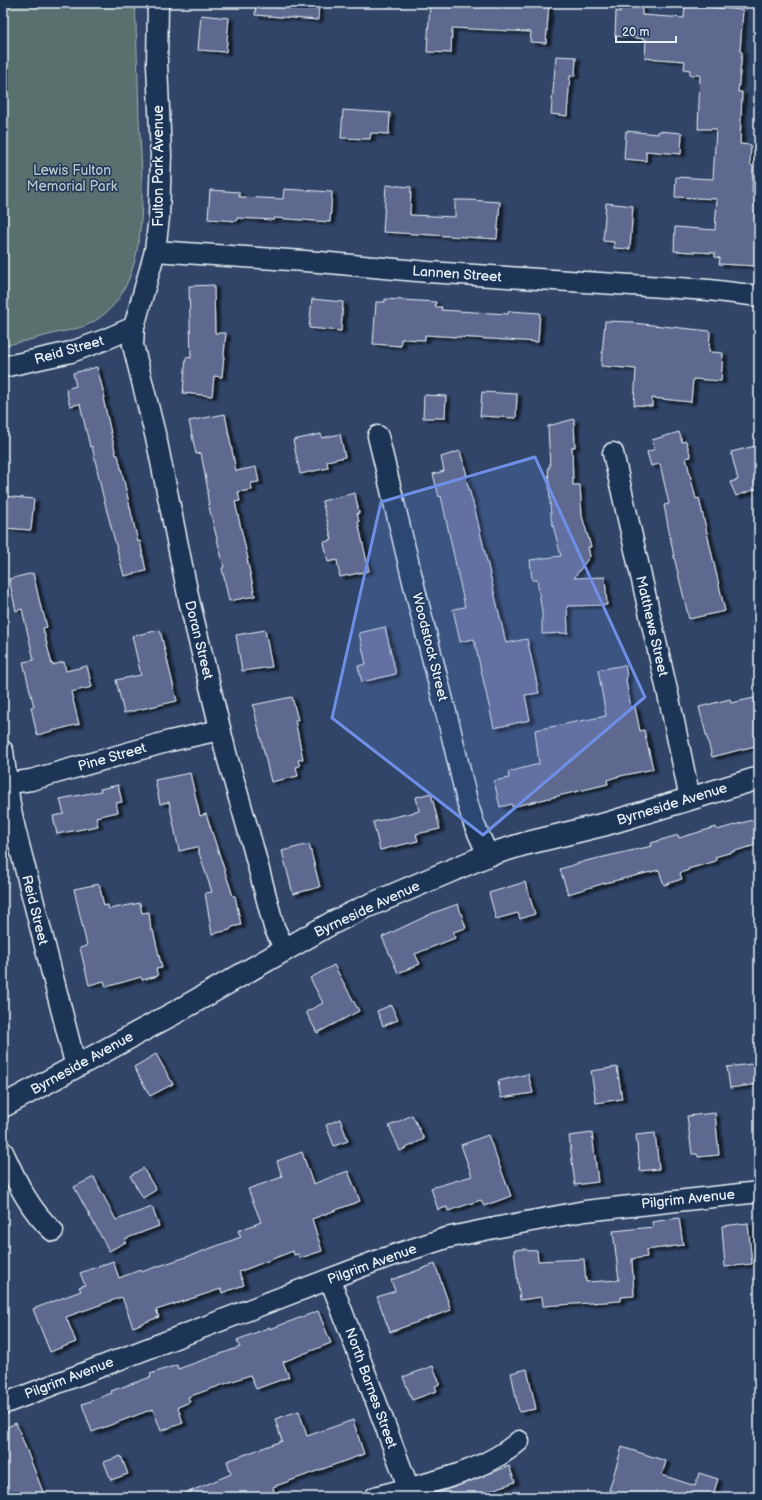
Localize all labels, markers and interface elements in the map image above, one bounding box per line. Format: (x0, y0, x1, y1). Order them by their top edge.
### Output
scale bar (616, 18, 676, 44)
text: 20 m (622, 25, 649, 40)
street label: Fulton Park Avenue (150, 105, 167, 227)
park label: Lewis Fulton Memorial Park (26, 162, 118, 195)
street label: Lannen Street (412, 262, 503, 286)
street label: Reid Street (32, 332, 106, 368)
street label: Matthews Street (632, 574, 672, 679)
street label: Woodstock Street (408, 591, 452, 704)
street label: Doran Street (181, 599, 217, 682)
street label: Pine Street (76, 739, 149, 775)
street label: Byrneside Avenue (615, 779, 729, 829)
street label: Reid Street (18, 873, 52, 947)
street label: Byrneside Avenue (312, 877, 422, 941)
street label: Byrneside Avenue (28, 1028, 136, 1098)
street label: Pilgrim Avenue (640, 1186, 736, 1212)
street label: Pilgrim Avenue (325, 1240, 419, 1288)
street label: North Barnes Street (341, 1325, 401, 1451)
street label: Pilgrim Avenue (22, 1353, 116, 1403)

